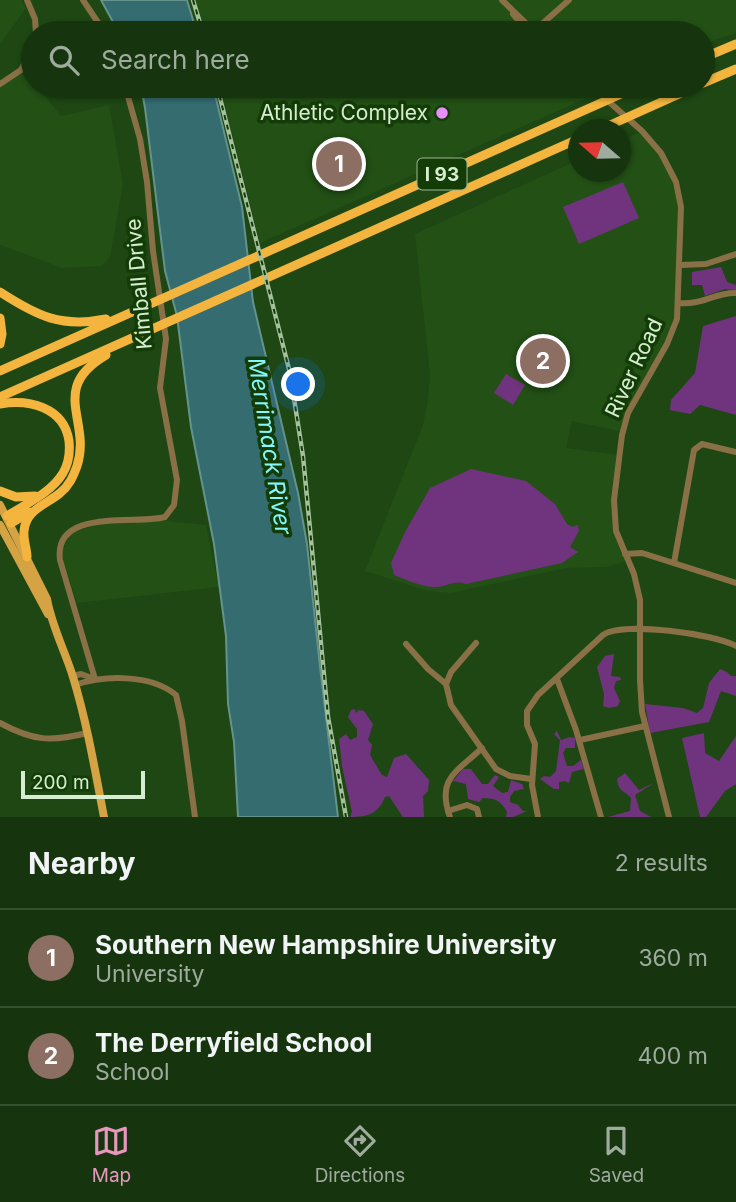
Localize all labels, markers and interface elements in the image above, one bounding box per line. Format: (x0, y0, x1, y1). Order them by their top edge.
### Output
search box (21, 21, 715, 98)
icon: search (45, 41, 83, 79)
text: Search here (101, 44, 250, 75)
place label: Athletic Complex (260, 100, 428, 125)
marker: Athletic Complex (434, 105, 450, 121)
north arrow (568, 119, 631, 182)
pin: 1 (316, 138, 362, 190)
road number: I 93 (418, 158, 466, 190)
street label: Kimball Drive (120, 218, 157, 350)
street label: River Road (600, 314, 667, 421)
pin: 2 (520, 335, 566, 387)
water label: Merrimack River (242, 355, 298, 538)
your location (281, 367, 315, 401)
scale bar (21, 768, 145, 800)
text: 200 m (32, 771, 90, 794)
text: Nearby (28, 845, 136, 881)
text: 2 results (615, 849, 708, 877)
text: Southern New Hampshire University (95, 929, 557, 960)
text: 1 (46, 944, 56, 972)
text: 360 m (638, 944, 708, 972)
text: University (95, 960, 204, 988)
text: The Derryfield School (95, 1027, 372, 1058)
text: 2 (44, 1042, 58, 1070)
text: 400 m (638, 1042, 708, 1070)
text: School (95, 1058, 170, 1086)
tab: Map (92, 1122, 131, 1187)
tab: Directions (315, 1122, 405, 1187)
tab: Saved (589, 1122, 644, 1187)

